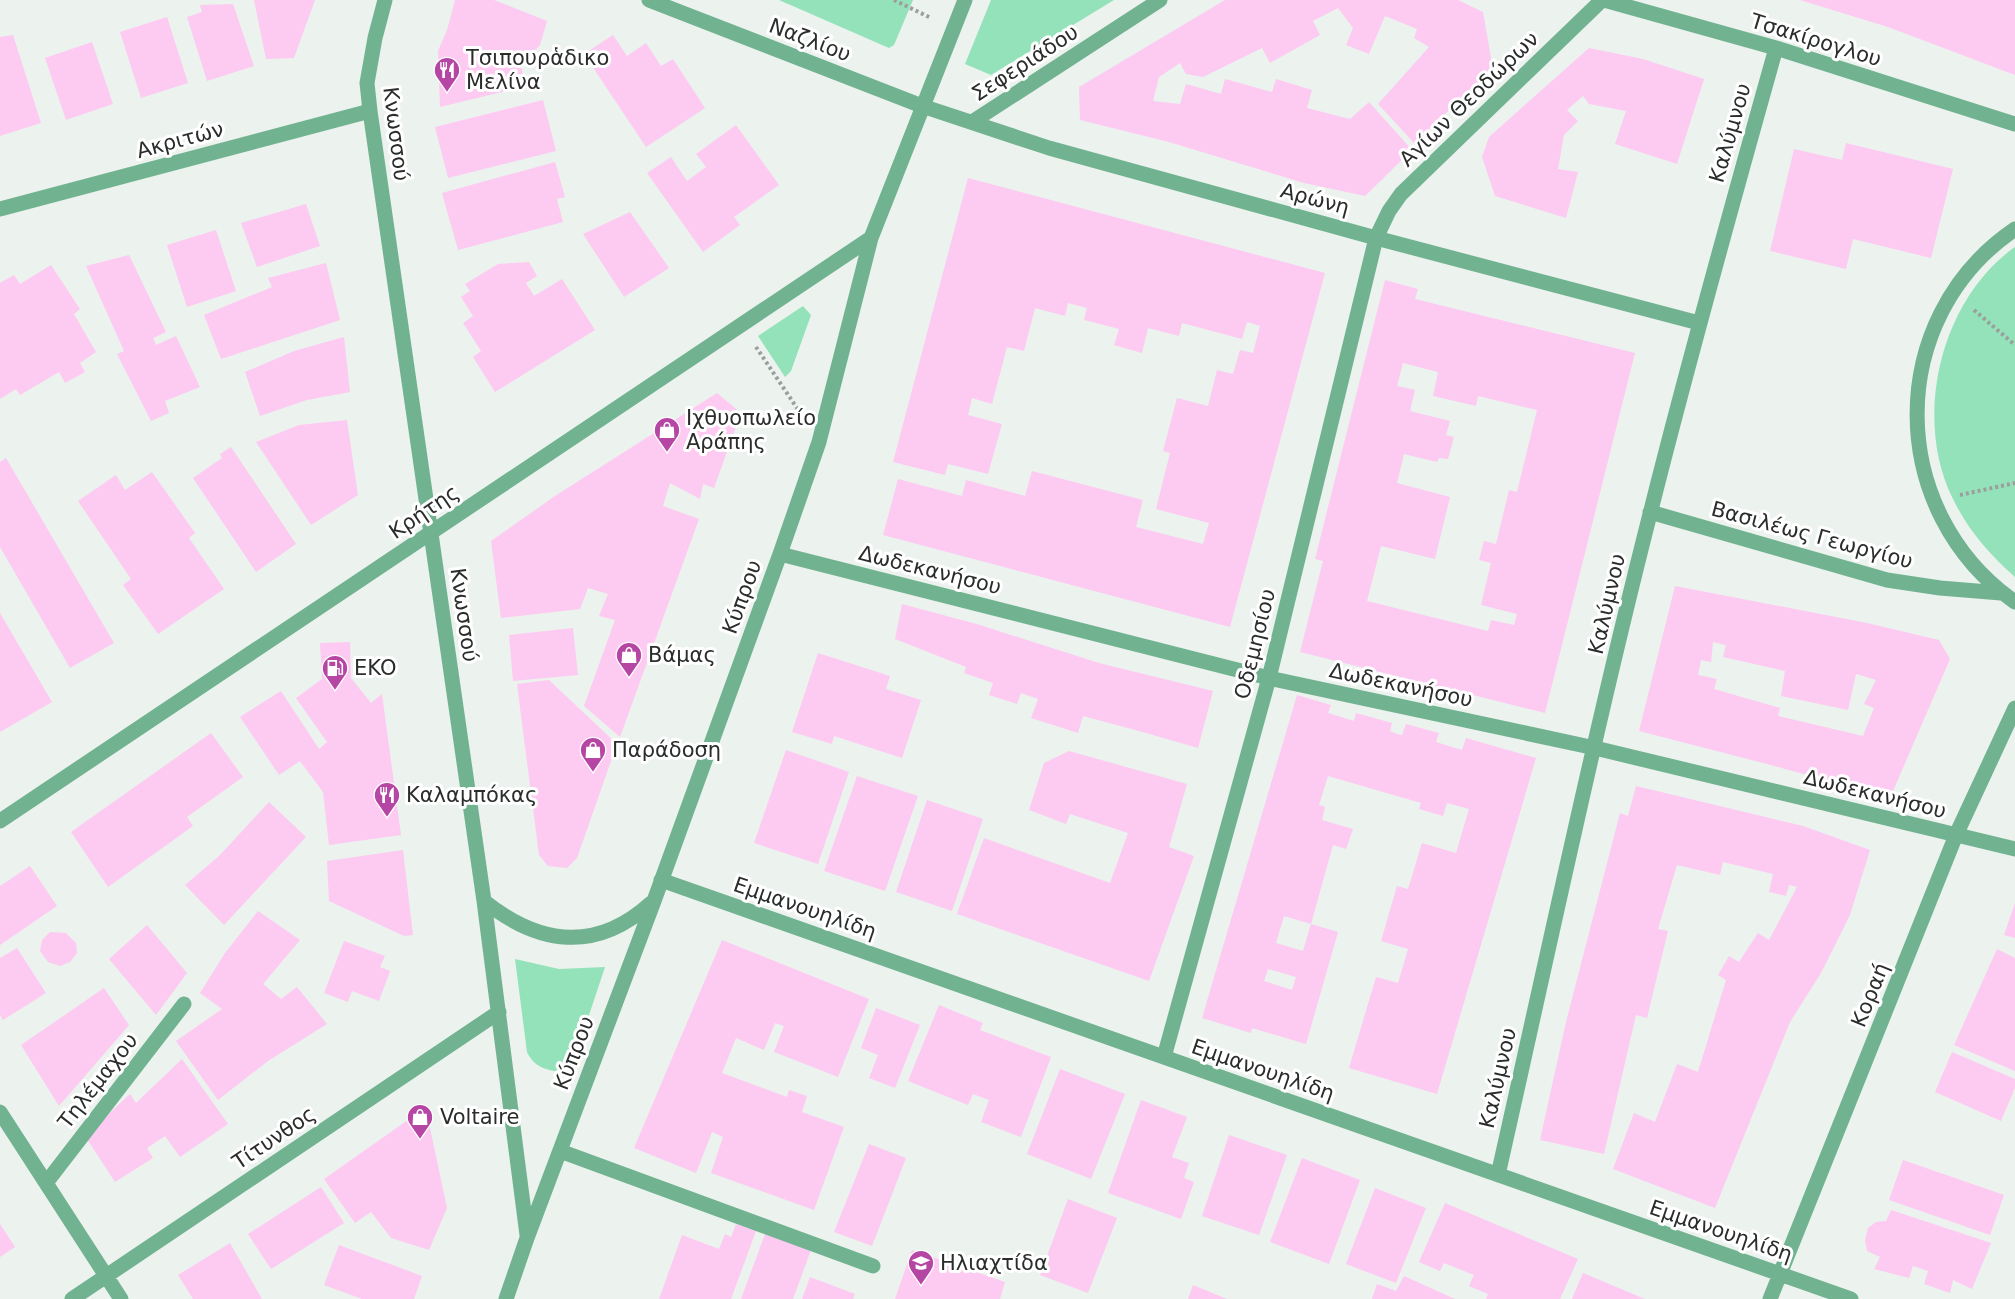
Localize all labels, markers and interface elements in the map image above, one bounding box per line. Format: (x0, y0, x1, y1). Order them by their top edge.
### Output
street label: Τσακίρογλου (1747, 8, 1884, 71)
street label: Ναζλίου (766, 13, 854, 67)
street label: Σεφεριάδου (967, 20, 1083, 106)
street label: Αγίων Θεοδώρων (1395, 27, 1543, 171)
place label: Τσιπουρἁδικο Μελίνα (465, 46, 609, 94)
restaurant icon: Τσιπουρἁδικο Μελίνα (432, 55, 462, 93)
street label: Καλύμνου (1704, 81, 1756, 185)
street label: Κνωσσού (378, 86, 414, 182)
street label: Ακριτών (134, 117, 226, 163)
street label: Αρώνη (1278, 178, 1352, 220)
place label: Ιχθυοπωλείο Αράπης (686, 406, 816, 454)
shop icon: Ιχθυοπωλείο Αράπης (652, 415, 682, 453)
street label: Κρήτης (385, 480, 463, 544)
street label: Βασιλέως Γεωργίου (1709, 497, 1915, 573)
street label: Δωδεκανήσου (856, 541, 1004, 599)
street label: Καλύμνου (1584, 551, 1630, 657)
street label: Κύπρου (718, 557, 766, 637)
street label: Κνωσσού (446, 566, 482, 664)
street label: Οδεμησίου (1230, 586, 1280, 702)
shop icon: Βάμας (614, 640, 644, 678)
place label: Βάμας (648, 643, 716, 667)
fuel station icon: EKO (320, 653, 350, 691)
place label: EKO (354, 656, 396, 680)
street label: Δωδεκανήσου (1327, 658, 1475, 712)
shop icon: Παράδοση (578, 735, 608, 773)
place label: Παράδοση (612, 738, 721, 762)
street label: Δωδεκανήσου (1801, 765, 1949, 823)
restaurant icon: Καλαμπόκας (372, 780, 402, 818)
place label: Καλαμπόκας (406, 783, 537, 807)
street label: Εμμανουηλίδη (730, 872, 880, 944)
street label: Κοραή (1846, 959, 1894, 1031)
street label: Κύπρου (549, 1013, 599, 1093)
street label: Καλύμνου (1475, 1025, 1521, 1131)
street label: Τηλέμαχου (53, 1029, 143, 1134)
street label: Εμμανουηλίδη (1188, 1034, 1338, 1106)
street label: Τίτυνθος (227, 1102, 320, 1175)
shop icon: Voltaire (405, 1102, 435, 1140)
place label: Voltaire (440, 1105, 519, 1129)
street label: Εμμανουηλίδη (1646, 1195, 1796, 1267)
school or university icon: Ηλιαχτίδα (906, 1248, 936, 1286)
place label: Ηλιαχτίδα (940, 1251, 1048, 1275)

